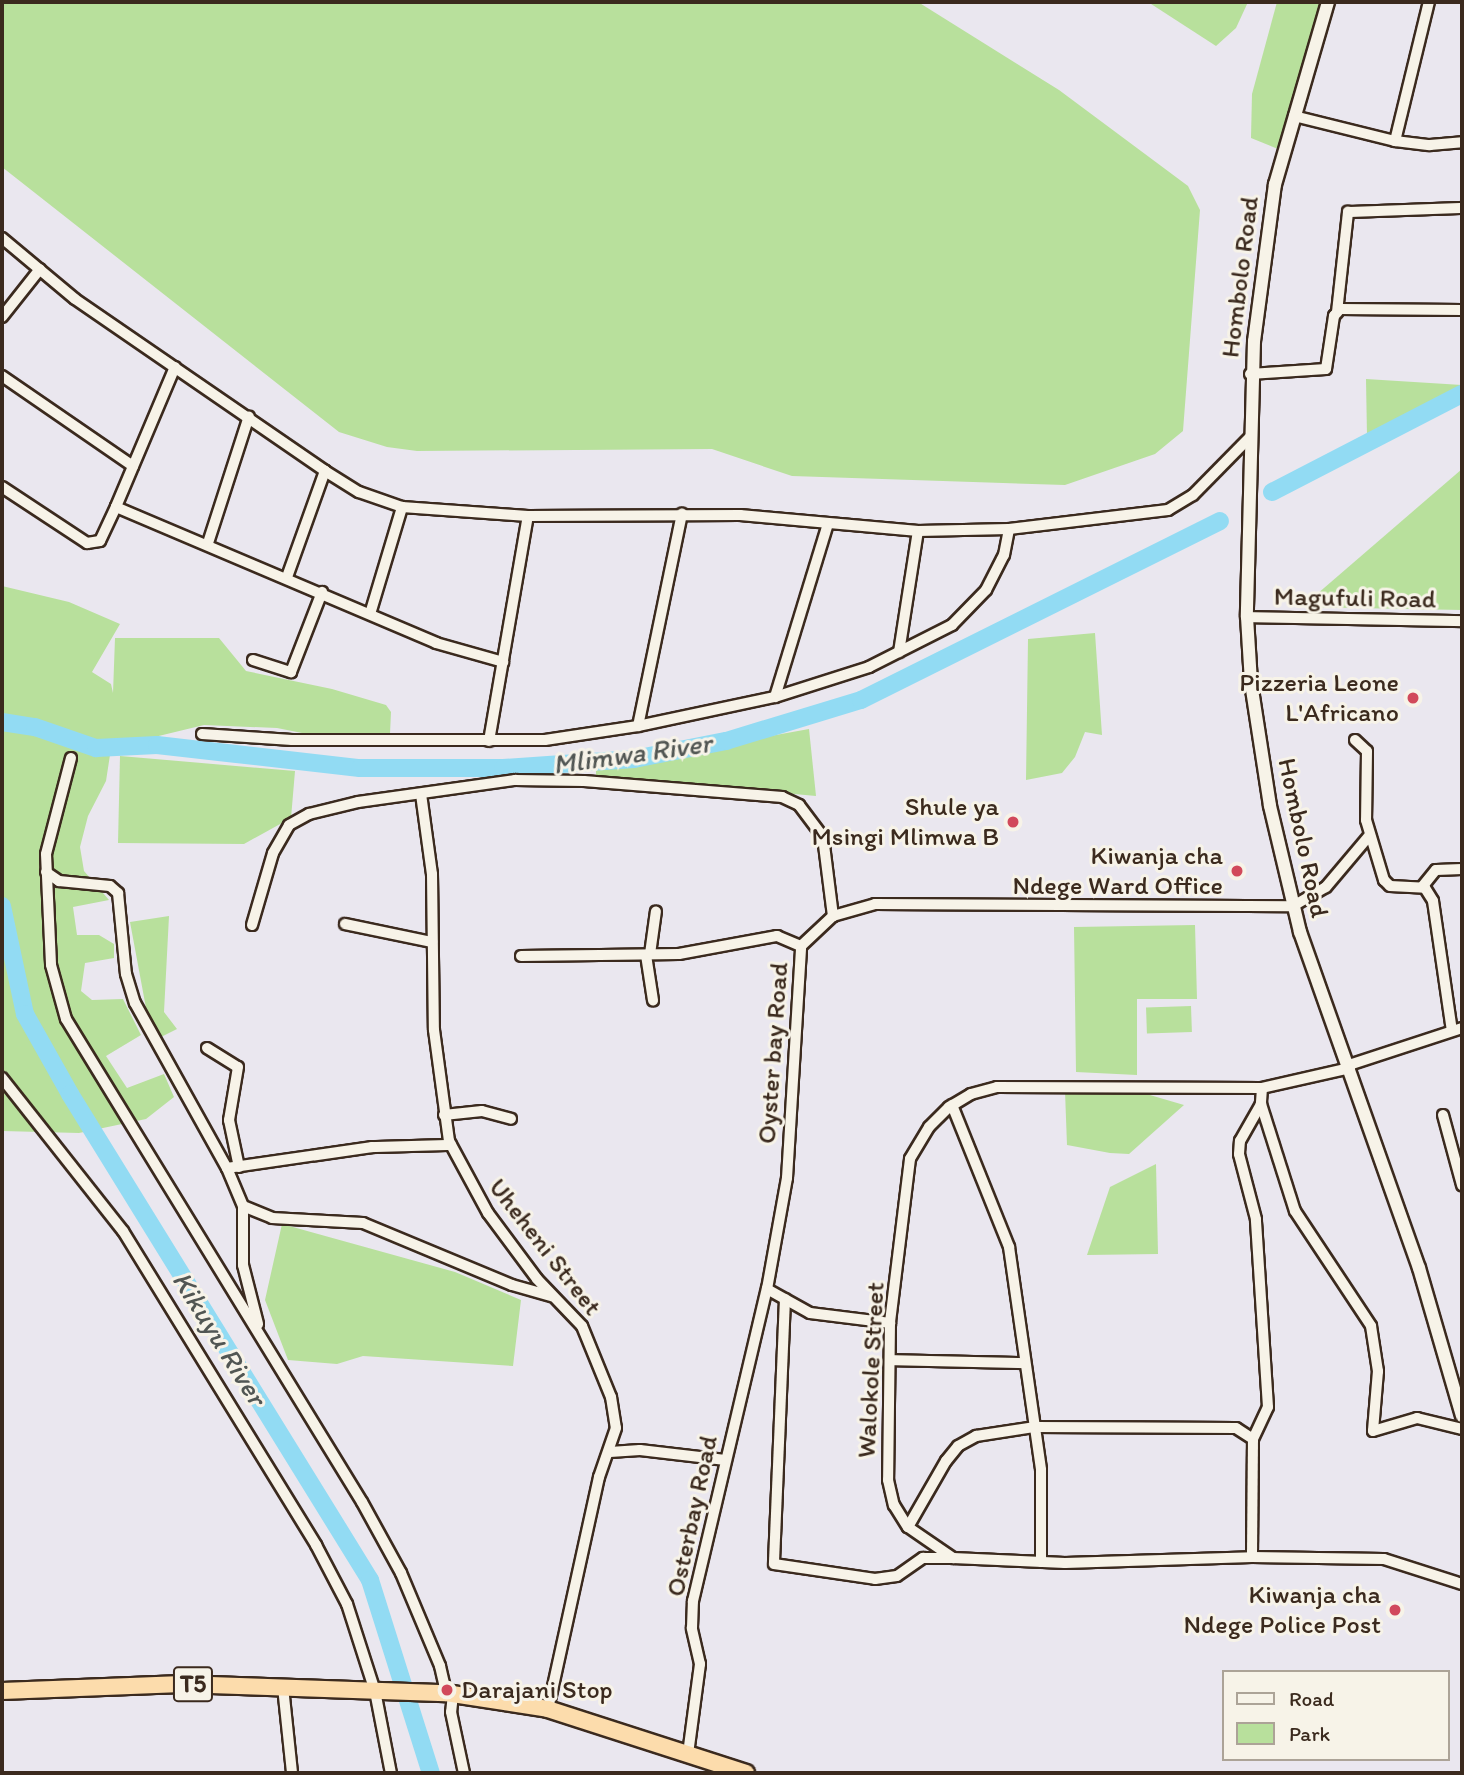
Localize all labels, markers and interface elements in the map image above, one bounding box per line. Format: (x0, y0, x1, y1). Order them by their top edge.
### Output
street label: Hombolo Road (1215, 195, 1265, 359)
street label: Magufuli Road (1274, 581, 1436, 615)
place label: Pizzeria Leone L'Africano (1239, 667, 1399, 728)
marker: Pizzeria Leone L'Africano (1405, 690, 1421, 706)
water label: Mlimwa River (551, 725, 713, 781)
street label: Hombolo Road (1271, 755, 1335, 921)
place label: Shule ya Msingi Mlimwa B (812, 791, 999, 852)
marker: Shule ya Msingi Mlimwa B (1005, 814, 1021, 830)
place label: Kiwanja cha Ndege Ward Office (1013, 840, 1223, 902)
marker: Kiwanja cha Ndege Ward Office (1229, 863, 1245, 879)
street label: Oyster bay Road (751, 961, 795, 1145)
street label: Uheheni Street (482, 1172, 608, 1322)
water label: Kikuyu River (166, 1265, 274, 1411)
street label: Walokole Street (851, 1281, 891, 1459)
street label: Osterbay Road (660, 1433, 724, 1599)
place label: Kiwanja cha Ndege Police Post (1185, 1579, 1381, 1640)
marker: Kiwanja cha Ndege Police Post (1387, 1602, 1403, 1618)
road number: T5 (172, 1664, 214, 1704)
legend (1222, 1670, 1450, 1761)
place label: Darajani Stop (461, 1674, 613, 1706)
marker: Darajani Stop (439, 1682, 455, 1698)
text: Road (1289, 1686, 1334, 1711)
text: Park (1289, 1721, 1330, 1746)

